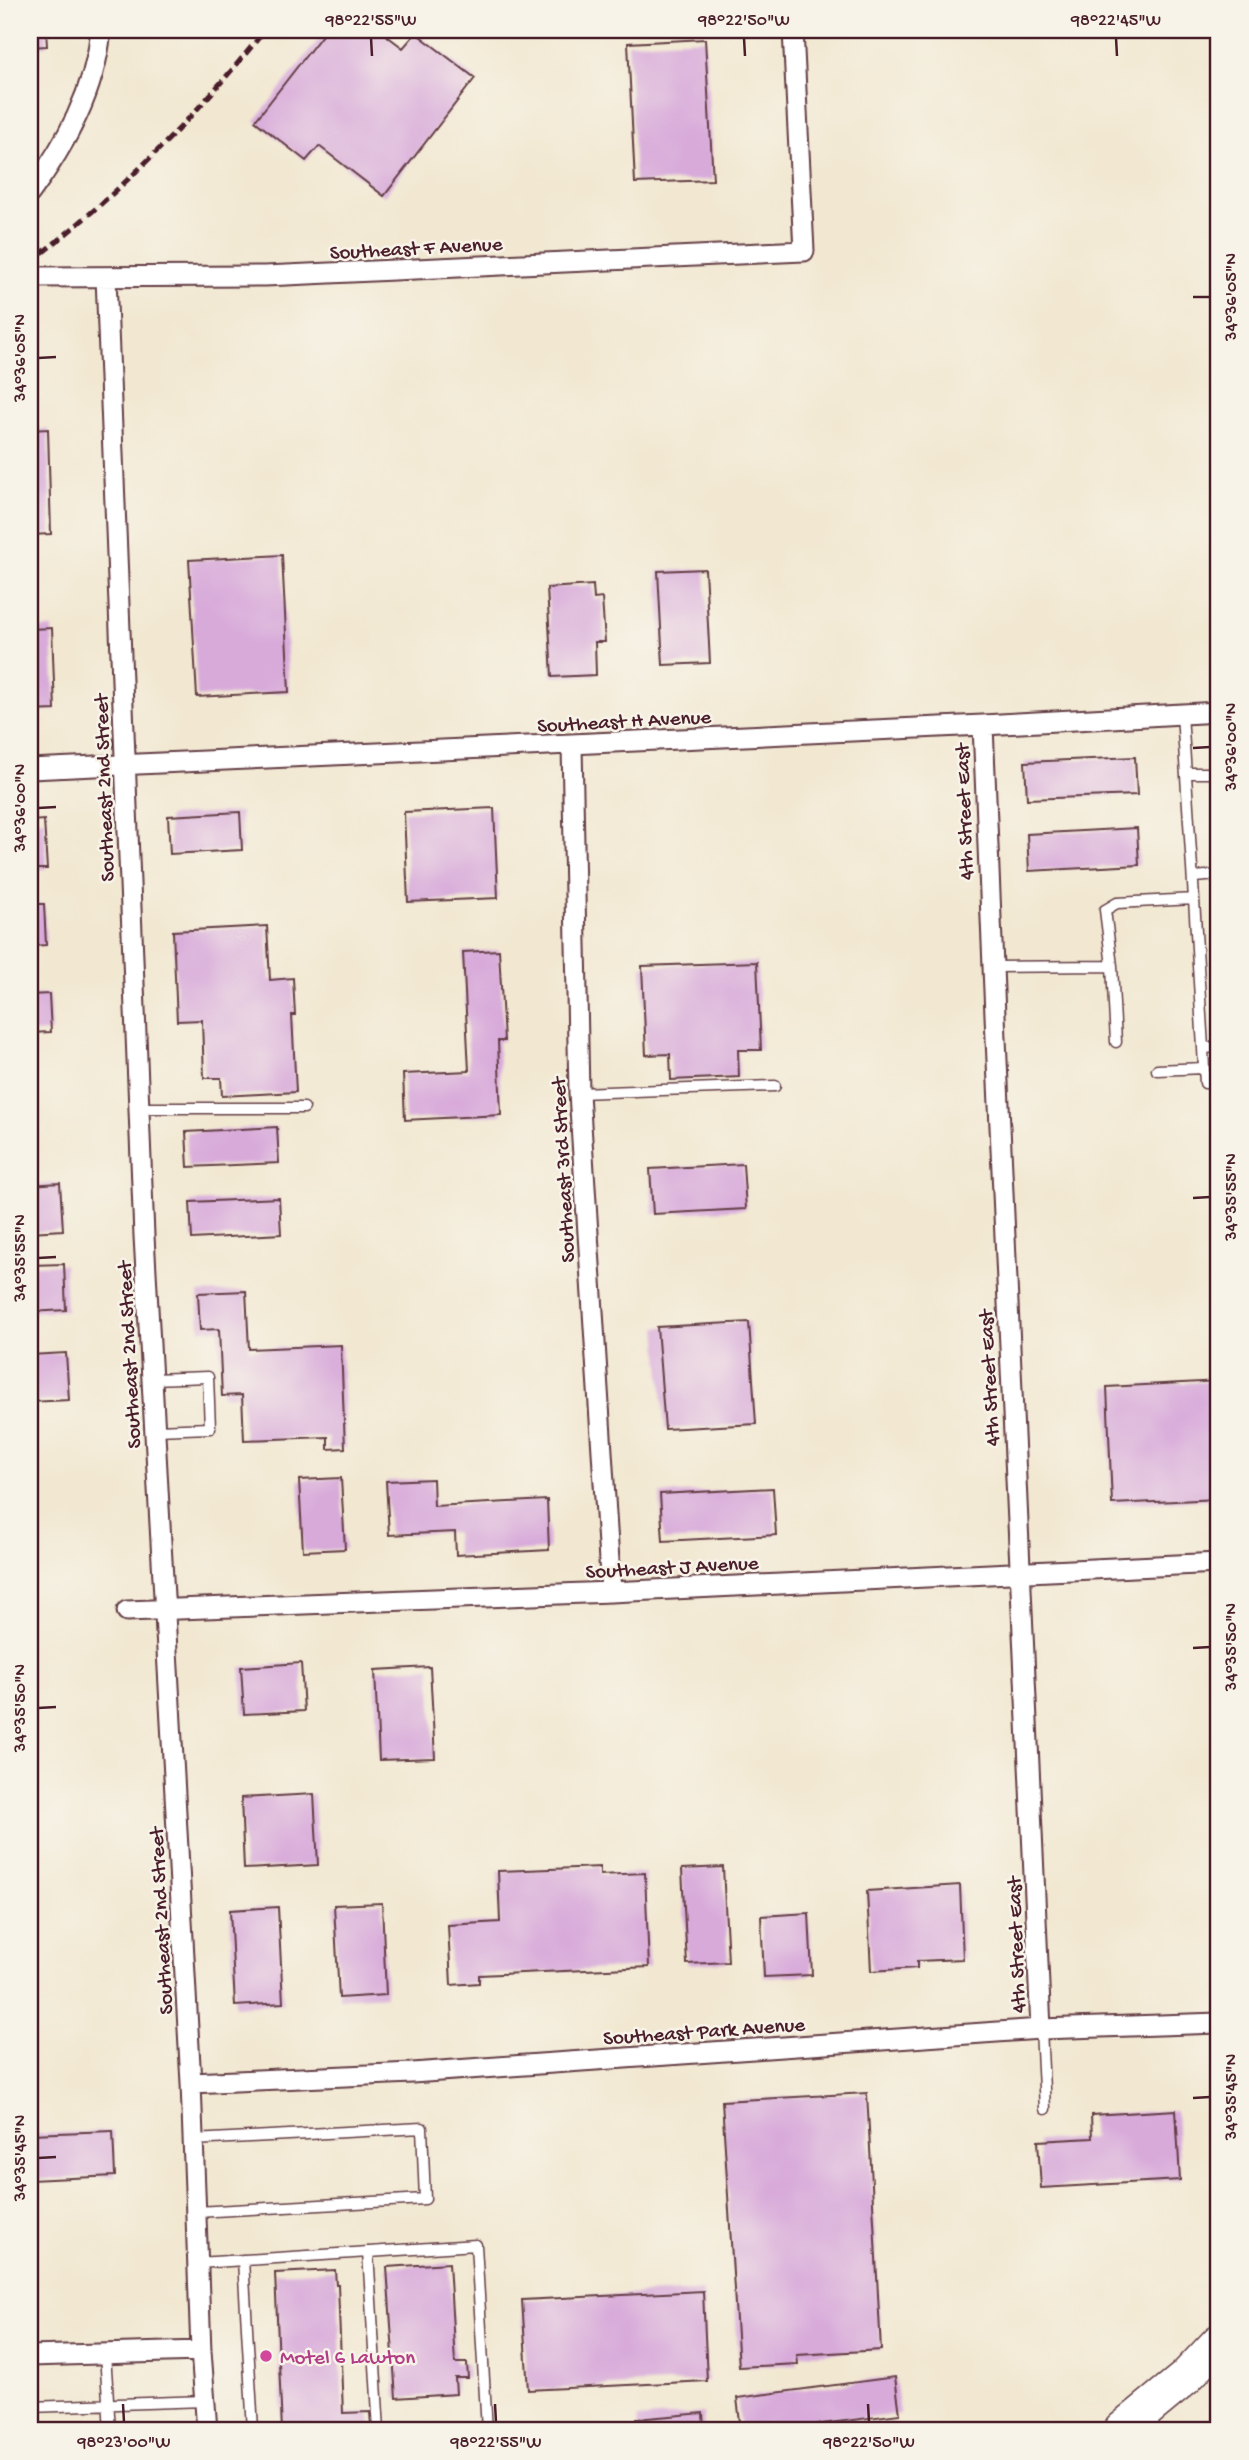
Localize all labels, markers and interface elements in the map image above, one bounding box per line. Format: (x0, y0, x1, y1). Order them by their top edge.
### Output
text: 98°22'55"W (325, 11, 416, 32)
text: 98°22'50"W (697, 11, 790, 32)
text: 98°22'45"W (1070, 11, 1161, 32)
street label: Southeast F Avenue (329, 233, 504, 268)
text: 34°36'05"N (1222, 253, 1243, 342)
text: 34°36'05"N (11, 314, 32, 403)
street label: Southeast 2nd Street (91, 691, 122, 882)
text: 34°36'00"N (1222, 703, 1243, 792)
street label: Southeast H Avenue (537, 706, 713, 741)
street label: 4th Street East (952, 741, 981, 881)
text: 34°36'00"N (11, 764, 32, 853)
street label: Southeast 3rd Street (548, 1074, 583, 1263)
text: 34°35'55"N (1222, 1153, 1243, 1242)
text: 34°35'55"N (11, 1214, 32, 1303)
street label: Southeast 2nd Street (114, 1258, 149, 1449)
street label: 4th Street East (975, 1306, 1008, 1447)
street label: Southeast J Avenue (585, 1552, 761, 1587)
text: 34°35'50"N (1222, 1603, 1243, 1692)
text: 34°35'50"N (11, 1664, 32, 1753)
street label: Southeast 2nd Street (146, 1824, 181, 2015)
street label: 4th Street East (1004, 1874, 1033, 2014)
street label: Southeast Park Avenue (602, 2014, 807, 2053)
text: 34°35'45"N (1222, 2054, 1243, 2141)
text: 34°35'45"N (11, 2115, 32, 2202)
place label: Motel 6 Lawton (280, 2347, 415, 2372)
marker: Motel 6 Lawton (258, 2348, 274, 2364)
text: 98°23'00"W (77, 2433, 170, 2454)
text: 98°22'55"W (450, 2433, 541, 2454)
text: 98°22'50"W (822, 2433, 915, 2454)

